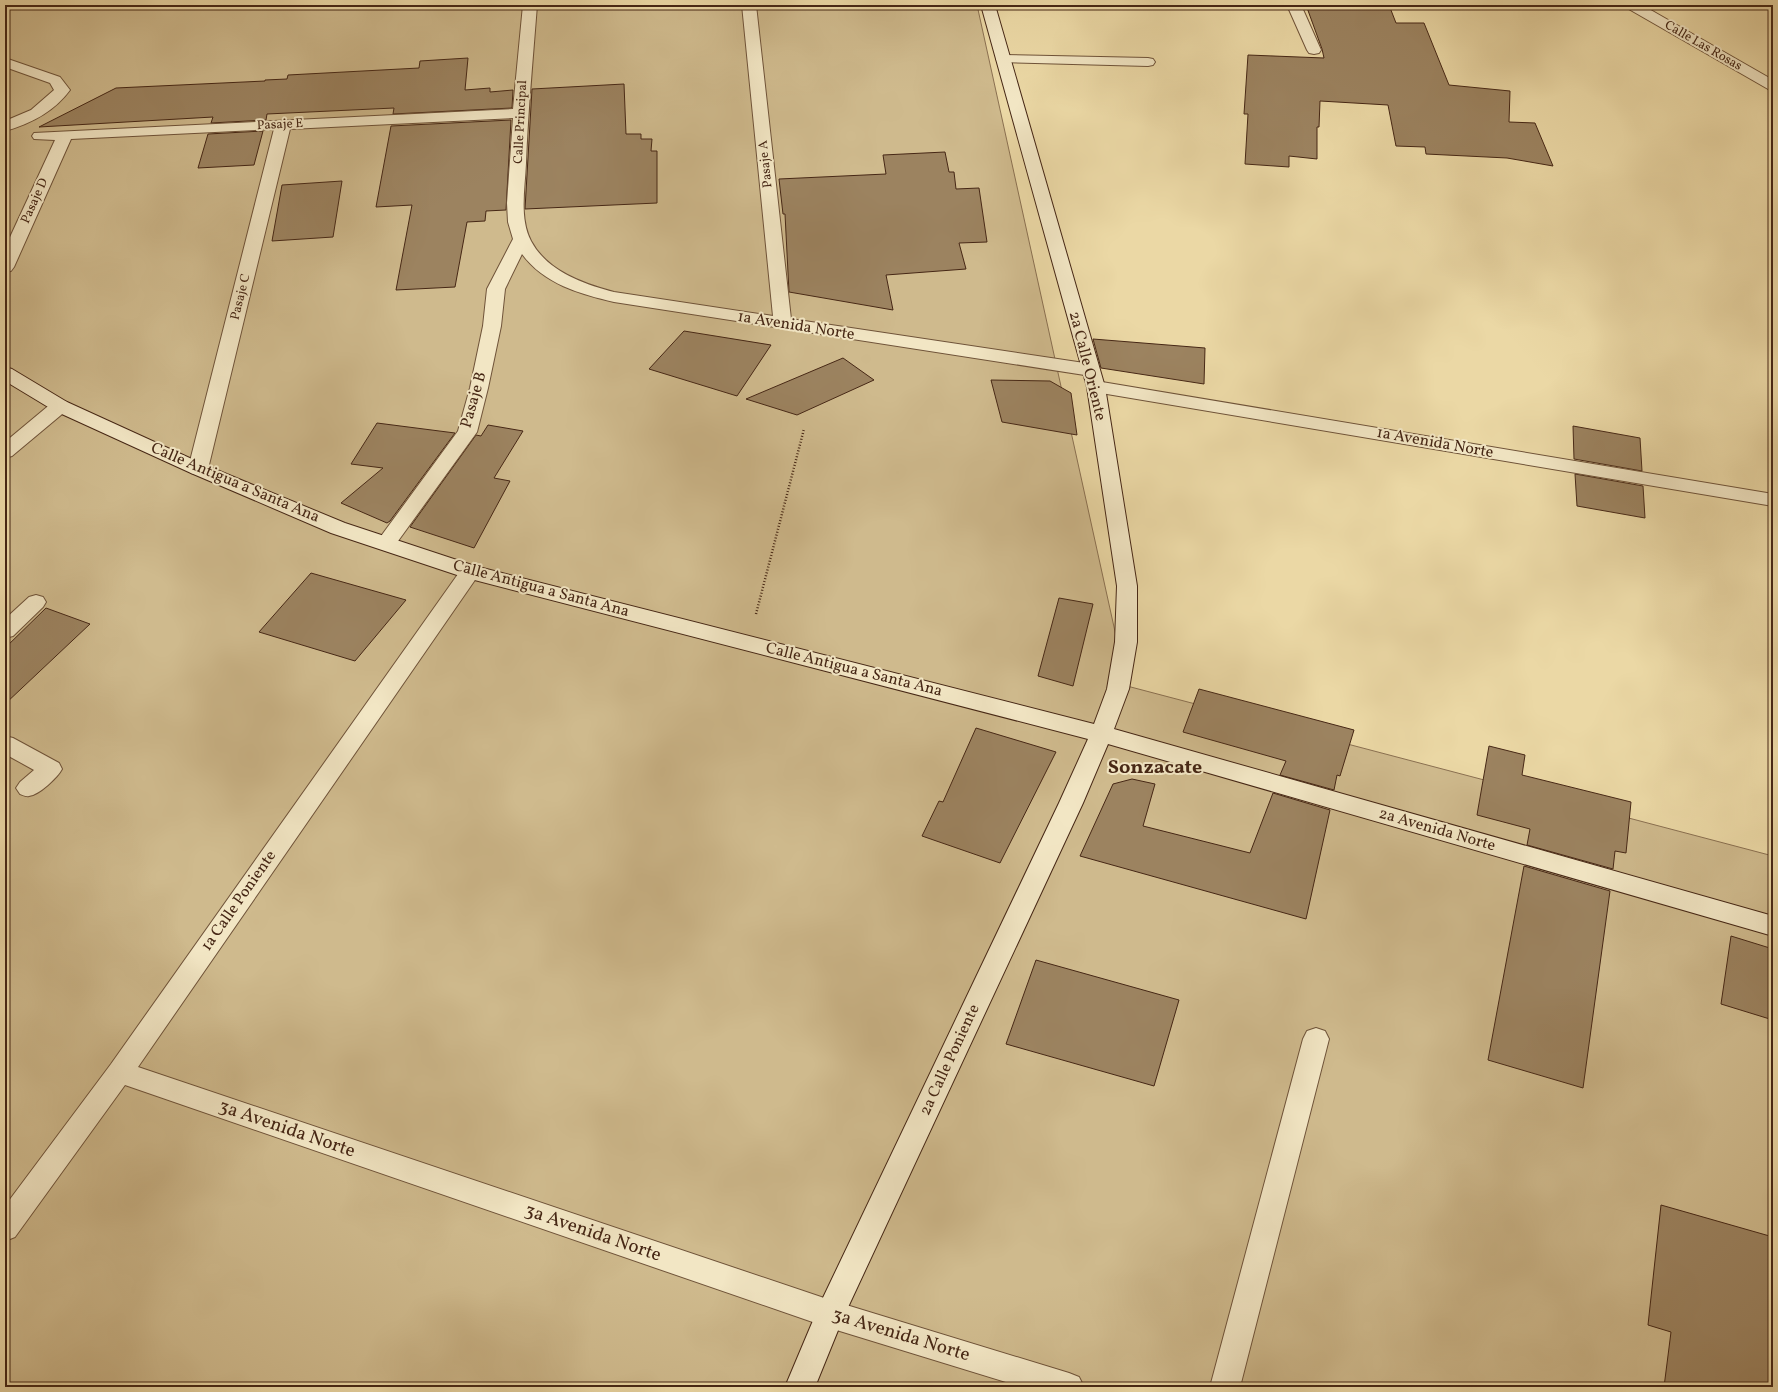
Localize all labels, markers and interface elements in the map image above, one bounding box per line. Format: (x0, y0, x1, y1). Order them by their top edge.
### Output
street label: Calle Las Rosas (1661, 17, 1745, 76)
street label: Calle Principal (510, 80, 532, 164)
street label: Pasaje E (256, 115, 304, 135)
street label: Pasaje A (755, 139, 777, 189)
street label: Pasaje D (17, 175, 53, 227)
street label: Pasaje C (227, 272, 255, 322)
street label: 1a Avenida Norte (736, 306, 856, 346)
street label: 2a Calle Oriente (1063, 309, 1111, 423)
street label: Pasaje B (456, 369, 492, 431)
street label: 1a Avenida Norte (1375, 422, 1495, 464)
street label: Calle Antigua a Santa Ana (147, 437, 323, 529)
street label: Calle Antigua a Santa Ana (451, 555, 632, 623)
street label: Calle Antigua a Santa Ana (763, 637, 945, 703)
district label: Sonzacate (1108, 754, 1202, 782)
street label: 2a Avenida Norte (1376, 803, 1498, 857)
street label: 1a Calle Poniente (196, 846, 282, 956)
street label: 2a Calle Poniente (915, 1001, 985, 1119)
street label: 3a Avenida Norte (215, 1093, 359, 1165)
street label: 3a Avenida Norte (521, 1197, 665, 1269)
street label: 3a Avenida Norte (829, 1302, 973, 1368)

